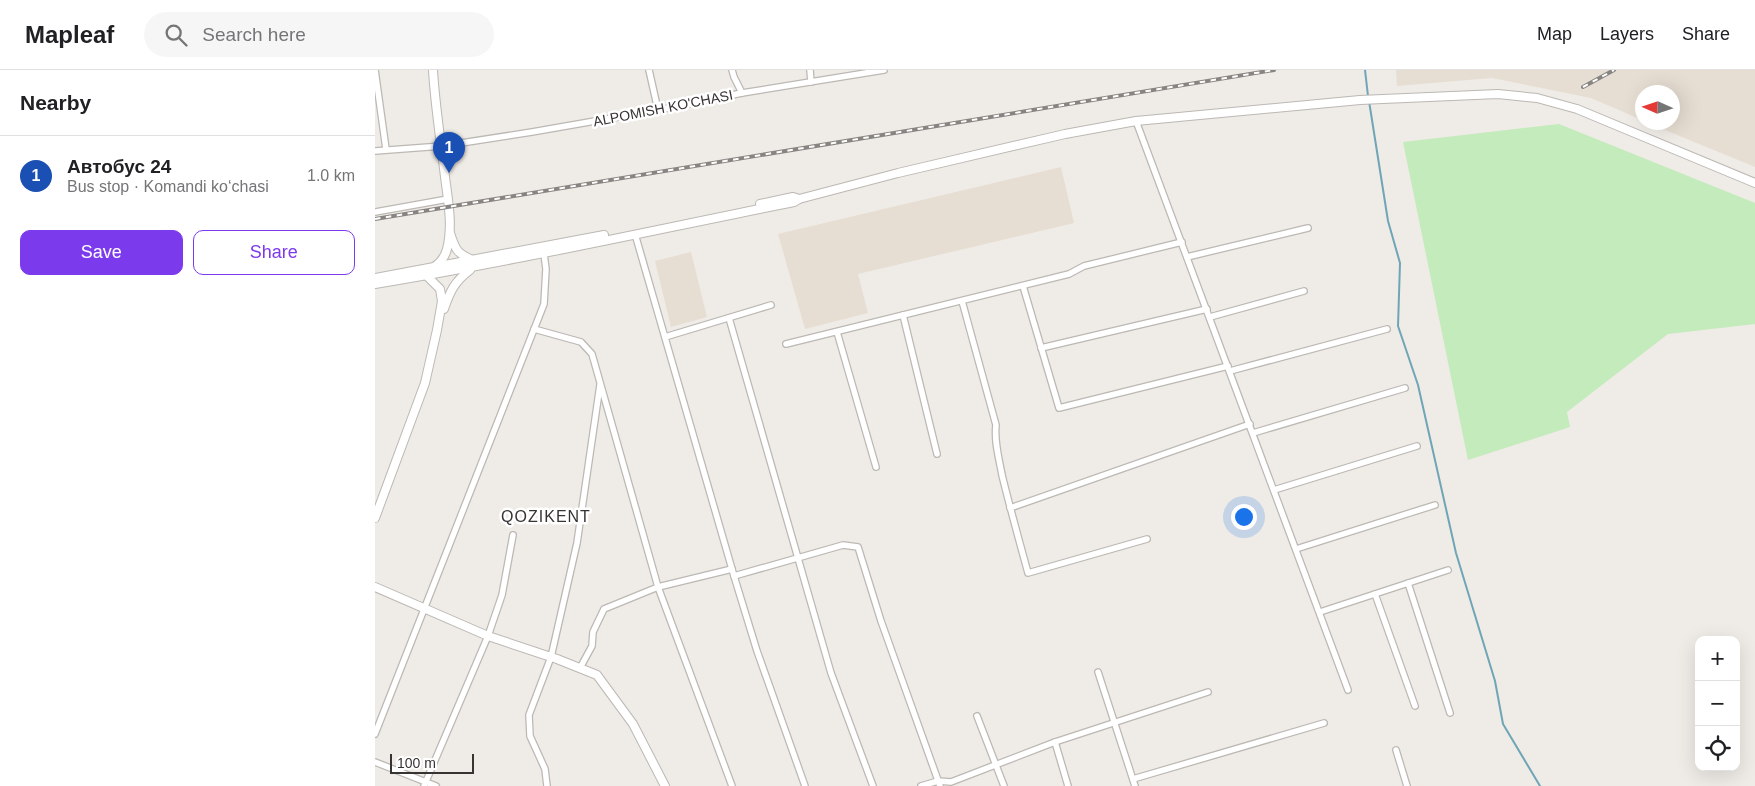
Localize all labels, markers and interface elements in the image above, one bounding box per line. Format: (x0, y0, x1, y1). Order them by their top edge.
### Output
search box (144, 12, 494, 57)
text: Mapleaf (25, 21, 114, 48)
icon: search (162, 21, 190, 49)
text: Search here (202, 24, 306, 45)
text: Map (1537, 24, 1572, 44)
text: Layers (1600, 24, 1654, 44)
text: Share (1682, 24, 1730, 44)
north arrow (1635, 85, 1680, 130)
street label: ALPOMISH KO'CHASI (592, 87, 734, 129)
text: Nearby (20, 91, 91, 114)
pin: 1 (433, 132, 465, 173)
text: Автобус 24 (67, 156, 171, 177)
text: 1 (32, 167, 40, 184)
text: 1.0 km (307, 167, 355, 184)
text: Bus stop · Komandi ko‘chasi (67, 178, 269, 195)
button: Save (20, 230, 183, 275)
button: Share (193, 230, 355, 275)
your location (1231, 504, 1257, 530)
district label: QOZIKENT (501, 508, 591, 525)
map controls (1695, 636, 1740, 771)
button: + (1695, 636, 1740, 681)
button: − (1695, 681, 1740, 726)
button: locate (1695, 726, 1740, 771)
scale bar (390, 751, 474, 774)
text: 100 m (397, 755, 436, 771)

